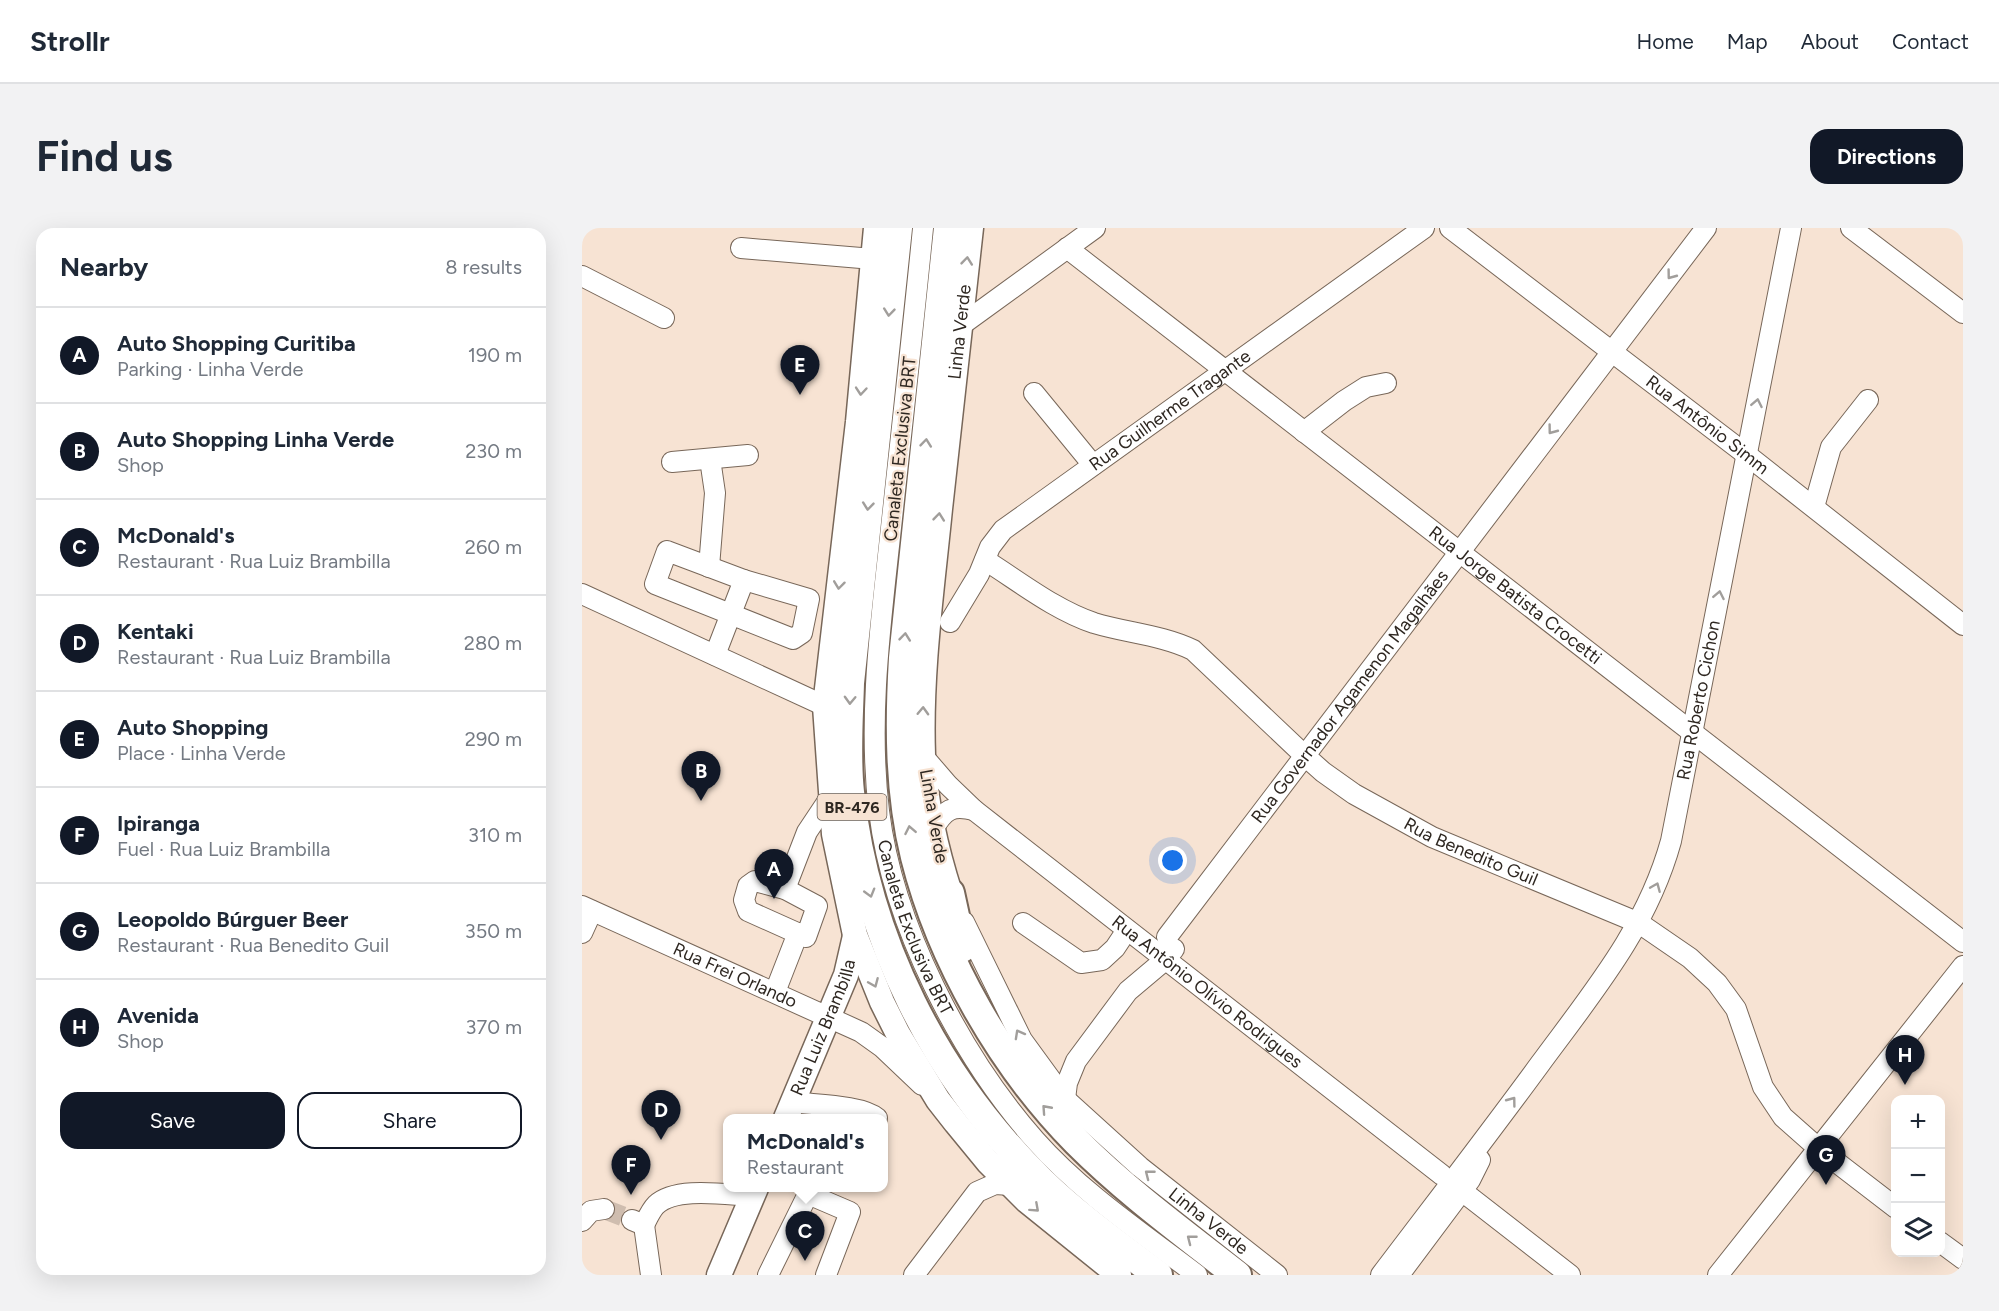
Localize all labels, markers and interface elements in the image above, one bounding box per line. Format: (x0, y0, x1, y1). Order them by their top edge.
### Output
text: Strollr (30, 24, 110, 58)
text: Home (1637, 29, 1694, 54)
text: Map (1727, 29, 1768, 54)
text: About (1801, 29, 1859, 54)
text: Contact (1892, 29, 1969, 54)
button: Directions (1810, 129, 1963, 184)
text: Find us (36, 131, 173, 182)
text: Nearby (60, 251, 148, 283)
text: 8 results (445, 255, 522, 279)
one-way arrow (960, 256, 973, 265)
one-way arrow (1667, 268, 1678, 279)
street label: Linha Verde (943, 283, 976, 380)
one-way arrow (883, 308, 896, 317)
text: Auto Shopping Curitiba (117, 330, 356, 357)
text: A (72, 343, 87, 367)
text: 190 m (468, 343, 522, 367)
street label: Rua Guilherme Tragante (1085, 345, 1255, 476)
pin: E (780, 346, 820, 395)
street label: Canaleta Exclusiva BRT (879, 355, 921, 543)
text: Parking · Linha Verde (117, 357, 303, 381)
street label: Rua Antônio Simm (1641, 371, 1773, 479)
one-way arrow (855, 386, 868, 395)
one-way arrow (1750, 399, 1763, 409)
one-way arrow (1549, 423, 1560, 434)
text: Auto Shopping Linha Verde (117, 426, 394, 453)
one-way arrow (919, 438, 931, 447)
text: B (73, 439, 86, 463)
text: 230 m (465, 439, 522, 463)
text: Shop (117, 453, 164, 477)
one-way arrow (862, 502, 875, 511)
one-way arrow (933, 513, 945, 522)
street label: Rua Jorge Batista Crocetti (1425, 521, 1606, 669)
text: McDonald's (117, 522, 234, 549)
text: C (72, 535, 87, 559)
text: 260 m (465, 535, 522, 559)
text: Restaurant · Rua Luiz Brambilla (117, 549, 391, 573)
street label: Rua Governador Agamenon Magalhães (1247, 566, 1453, 828)
one-way arrow (833, 580, 846, 589)
one-way arrow (1712, 590, 1725, 600)
text: Kentaki (117, 618, 194, 645)
street label: Rua Roberto Cichon (1672, 618, 1725, 782)
text: D (73, 631, 87, 655)
text: 280 m (464, 631, 522, 655)
one-way arrow (898, 632, 911, 641)
text: Restaurant · Rua Luiz Brambilla (117, 645, 391, 669)
one-way arrow (843, 696, 856, 705)
one-way arrow (917, 707, 930, 716)
text: Auto Shopping (117, 714, 268, 741)
text: E (74, 727, 85, 751)
text: 290 m (465, 727, 522, 751)
text: Place · Linha Verde (117, 741, 286, 765)
pin: B (682, 752, 720, 801)
street label: Linha Verde (915, 767, 953, 865)
road number: BR-476 (818, 794, 886, 820)
text: Ipiranga (117, 810, 200, 837)
street label: Rua Benedito Guil (1400, 813, 1541, 891)
text: F (74, 823, 85, 847)
text: 310 m (468, 823, 522, 847)
one-way arrow (904, 826, 917, 836)
text: Fuel · Rua Luiz Brambilla (117, 837, 330, 861)
street label: Canaleta Exclusiva BRT (873, 838, 958, 1019)
your location (1158, 846, 1187, 875)
pin: A (754, 850, 794, 899)
one-way arrow (1649, 883, 1661, 894)
one-way arrow (862, 888, 875, 898)
text: Leopoldo Búrguer Beer (117, 906, 348, 933)
street label: Rua Antônio Olívio Rodrigues (1107, 911, 1307, 1073)
text: G (72, 919, 87, 943)
text: 350 m (465, 919, 522, 943)
text: Restaurant · Rua Benedito Guil (117, 933, 389, 957)
street label: Rua Frei Orlando (670, 938, 800, 1013)
street label: Rua Luiz Brambilla (786, 957, 860, 1099)
one-way arrow (867, 976, 879, 987)
text: Avenida (117, 1002, 199, 1029)
text: H (72, 1015, 87, 1039)
text: 370 m (466, 1015, 522, 1039)
text: Shop (117, 1029, 164, 1053)
one-way arrow (1015, 1030, 1026, 1040)
pin: H (1886, 1036, 1924, 1085)
pin: D (642, 1090, 680, 1140)
button: Save (60, 1092, 285, 1149)
button: Share (297, 1092, 522, 1149)
map controls (1891, 1095, 1945, 1257)
button: + (1891, 1095, 1945, 1149)
one-way arrow (1505, 1097, 1516, 1108)
one-way arrow (1042, 1105, 1053, 1116)
popup (723, 1114, 888, 1192)
text: McDonald's (747, 1128, 864, 1155)
pin: G (1806, 1136, 1846, 1185)
pin: F (611, 1146, 650, 1195)
button: − (1891, 1149, 1945, 1203)
text: Restaurant (747, 1155, 844, 1179)
one-way arrow (1145, 1170, 1156, 1181)
street label: Linha Verde (1164, 1183, 1253, 1259)
one-way arrow (1028, 1200, 1039, 1211)
button: layers (1891, 1203, 1945, 1257)
pin: C (786, 1212, 824, 1261)
one-way arrow (1187, 1236, 1198, 1247)

